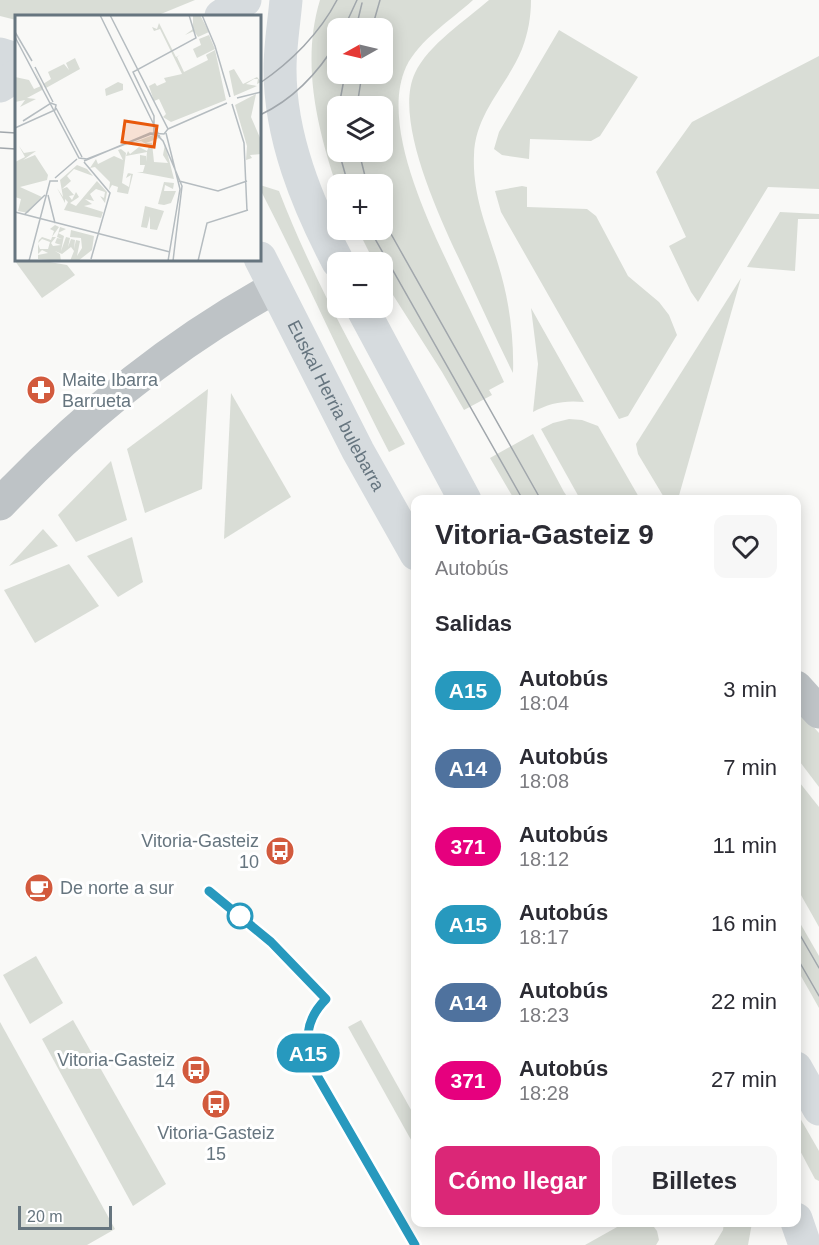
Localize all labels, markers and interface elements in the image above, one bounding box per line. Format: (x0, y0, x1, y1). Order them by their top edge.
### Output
inset map (15, 15, 261, 261)
north arrow (327, 18, 393, 84)
map controls (327, 18, 393, 318)
button: layers (327, 96, 393, 162)
button: + (327, 174, 393, 240)
button: − (327, 252, 393, 318)
street label: Euskal Herria bulebarra (283, 317, 389, 495)
place label: Maite Ibarra Barrueta (62, 370, 159, 411)
pharmacy icon: Maite Ibarra Barrueta (25, 374, 57, 406)
button: heart (714, 515, 777, 578)
text: Vitoria-Gasteiz 9 (435, 519, 654, 550)
text: Autobús (435, 557, 508, 579)
text: Salidas (435, 611, 512, 636)
text: Autobús (519, 666, 608, 691)
text: 3 min (723, 677, 777, 702)
text: A15 (449, 679, 487, 702)
text: 18:04 (519, 692, 569, 714)
text: Autobús (519, 744, 608, 769)
text: 7 min (723, 755, 777, 780)
text: A14 (449, 757, 487, 780)
text: 18:08 (519, 770, 569, 792)
text: Autobús (519, 822, 608, 847)
place label: Vitoria-Gasteiz 10 (141, 831, 259, 872)
text: 11 min (713, 833, 777, 858)
bus stop icon: Vitoria-Gasteiz 10 (264, 835, 296, 867)
text: 371 (450, 835, 486, 858)
text: 18:12 (519, 848, 569, 870)
cafe icon: De norte a sur (23, 872, 55, 904)
place label: De norte a sur (60, 878, 174, 898)
text: Autobús (519, 900, 608, 925)
unlabelled marker (227, 903, 253, 929)
text: 16 min (711, 911, 777, 936)
text: A15 (449, 913, 487, 936)
text: 18:17 (519, 926, 569, 948)
text: Autobús (519, 978, 608, 1003)
text: 22 min (711, 989, 777, 1014)
text: A14 (449, 991, 487, 1014)
text: 18:23 (519, 1004, 569, 1026)
line badge: A15 (274, 1034, 342, 1072)
text: A15 (289, 1042, 327, 1065)
place label: Vitoria-Gasteiz 14 (57, 1050, 175, 1091)
bus stop icon: Vitoria-Gasteiz 14 (180, 1054, 212, 1086)
text: Autobús (519, 1056, 608, 1081)
text: 27 min (711, 1067, 777, 1092)
text: 371 (450, 1069, 486, 1092)
text: 18:28 (519, 1082, 569, 1104)
bus stop icon: Vitoria-Gasteiz 15 (200, 1088, 232, 1120)
place label: Vitoria-Gasteiz 15 (157, 1123, 275, 1164)
button: Cómo llegar (435, 1146, 600, 1215)
button: Billetes (612, 1146, 777, 1215)
scale bar (18, 1203, 112, 1230)
text: 20 m (27, 1208, 63, 1225)

